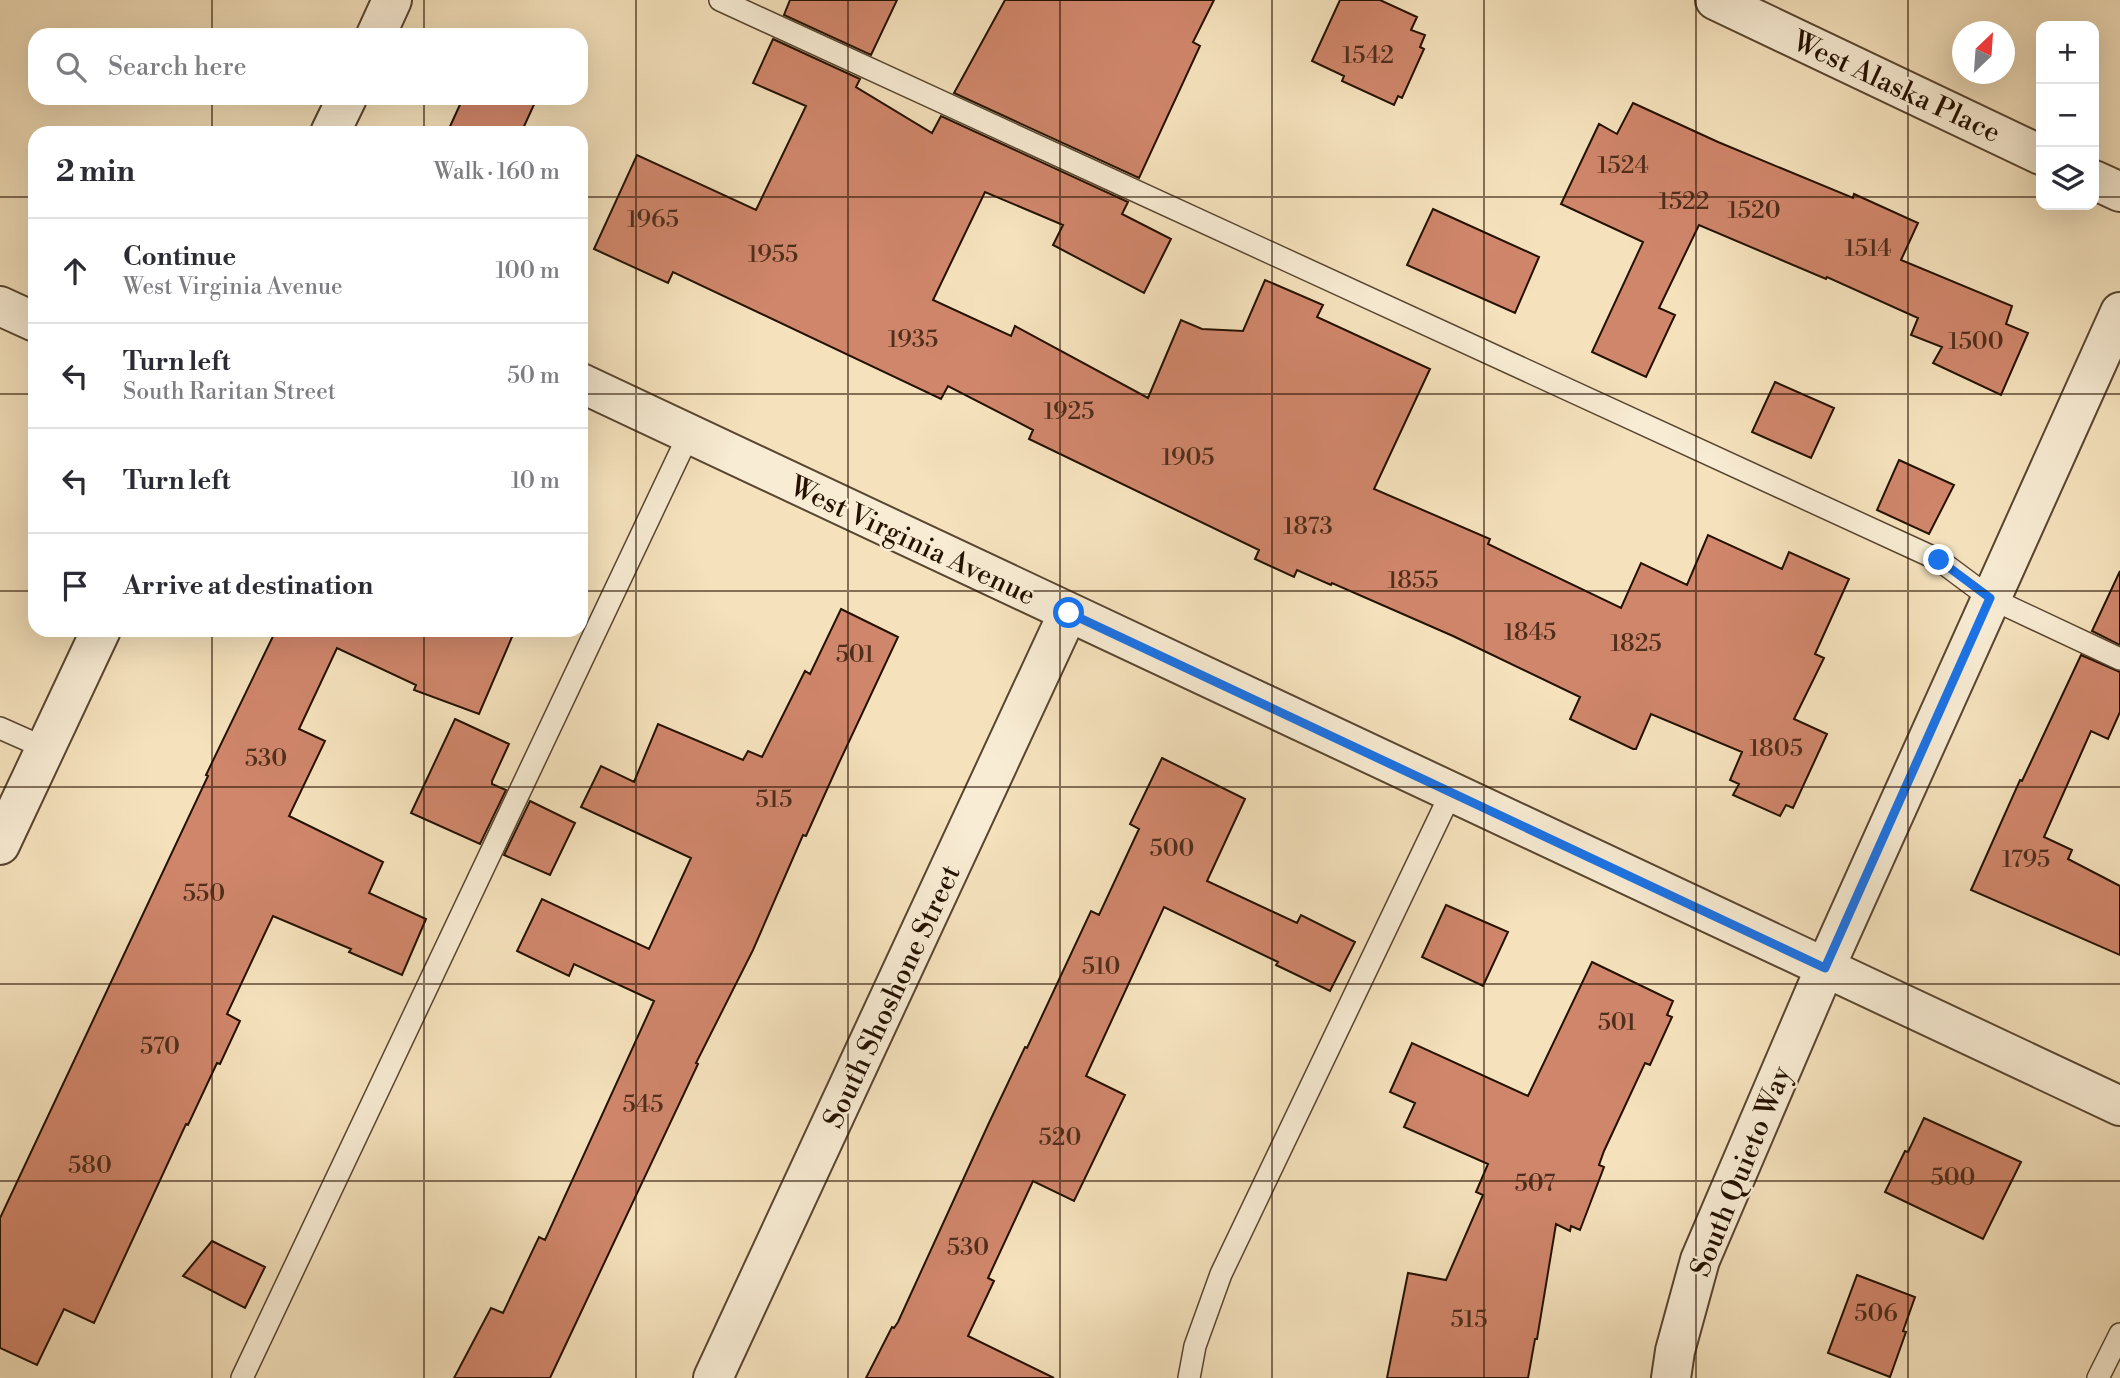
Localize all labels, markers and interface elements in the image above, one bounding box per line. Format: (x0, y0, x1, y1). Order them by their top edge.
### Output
north arrow (1952, 21, 2015, 84)
map controls (2036, 21, 2099, 210)
button: + (2036, 21, 2099, 84)
street label: West Alaska Place (1786, 23, 2006, 151)
search box (28, 28, 588, 105)
house number: 1542 (1342, 41, 1394, 71)
icon: search (52, 48, 90, 86)
text: Search here (108, 51, 247, 83)
button: − (2036, 84, 2099, 147)
button: layers (2036, 147, 2099, 210)
house number: 1524 (1597, 151, 1649, 181)
text: 2 min (56, 153, 135, 191)
text: Walk · 160 m (434, 158, 560, 186)
house number: 1522 (1659, 187, 1709, 217)
house number: 1520 (1727, 196, 1781, 226)
house number: 1965 (627, 205, 679, 235)
house number: 1514 (1844, 234, 1892, 264)
house number: 1955 (748, 240, 798, 270)
text: Continue (123, 241, 236, 273)
icon: ahead (56, 252, 94, 290)
text: 100 m (495, 257, 560, 285)
text: West Virginia Avenue (123, 273, 343, 301)
house number: 1935 (888, 325, 938, 355)
house number: 1500 (1948, 327, 2004, 357)
text: Turn left (123, 346, 231, 378)
icon: left (56, 357, 94, 395)
text: 50 m (507, 362, 560, 390)
text: South Raritan Street (123, 378, 336, 406)
house number: 1925 (1044, 397, 1094, 427)
house number: 1905 (1161, 443, 1215, 473)
icon: left (56, 462, 94, 500)
text: Turn left (123, 465, 231, 497)
text: 10 m (511, 467, 560, 495)
street label: West Virginia Avenue (783, 469, 1041, 614)
house number: 1873 (1283, 512, 1333, 542)
route end (1923, 544, 1954, 575)
house number: 1855 (1387, 566, 1439, 596)
icon: arrive (56, 567, 94, 605)
text: Arrive at destination (123, 570, 373, 602)
route start (1053, 597, 1084, 628)
house number: 1845 (1504, 618, 1556, 648)
house number: 1825 (1610, 629, 1662, 659)
house number: 501 (836, 640, 875, 670)
house number: 1805 (1749, 734, 1803, 764)
house number: 530 (245, 744, 287, 774)
house number: 515 (756, 785, 792, 815)
house number: 500 (1149, 834, 1195, 864)
house number: 1795 (2002, 845, 2050, 875)
street label: South Shoshone Street (816, 859, 969, 1134)
house number: 550 (183, 879, 225, 909)
house number: 510 (1082, 952, 1120, 982)
house number: 501 (1598, 1008, 1637, 1038)
house number: 570 (140, 1032, 180, 1062)
street label: South Quieto Way (1683, 1061, 1800, 1282)
house number: 545 (622, 1090, 664, 1120)
house number: 520 (1039, 1123, 1081, 1153)
house number: 580 (68, 1151, 112, 1181)
house number: 500 (1930, 1163, 1976, 1193)
house number: 507 (1515, 1169, 1555, 1199)
house number: 530 (947, 1233, 989, 1263)
house number: 506 (1854, 1299, 1898, 1329)
house number: 515 (1451, 1305, 1487, 1335)

